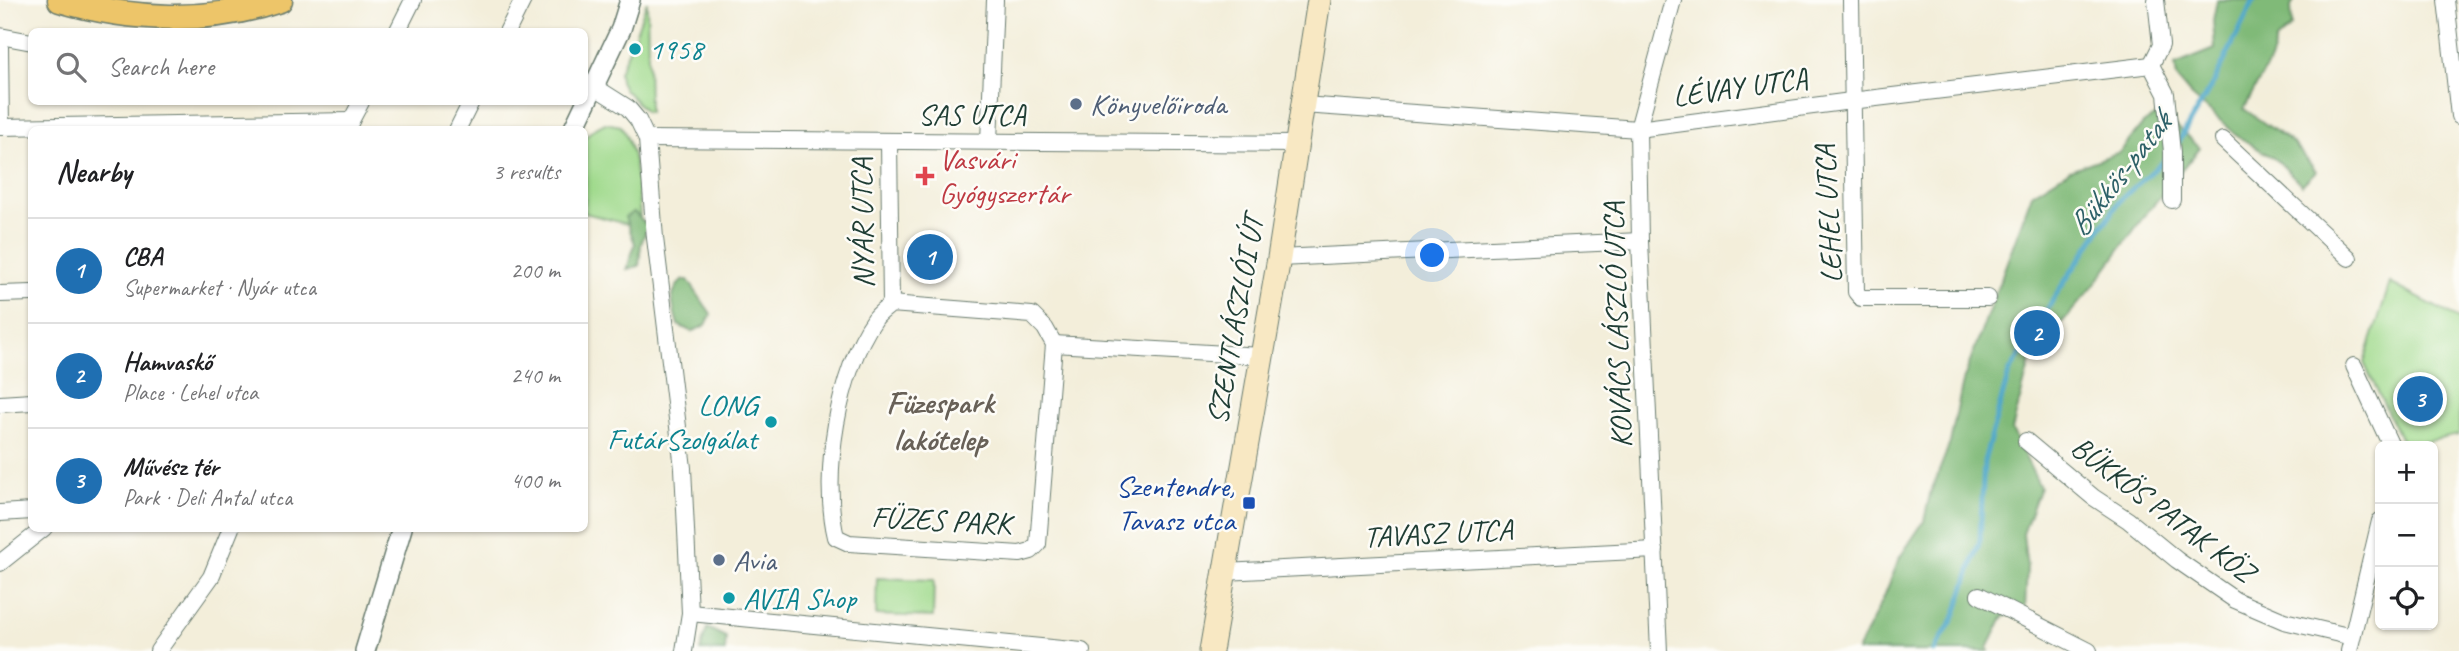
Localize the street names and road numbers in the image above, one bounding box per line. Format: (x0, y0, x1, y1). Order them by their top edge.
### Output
street label: LÉVAY UTCA (1670, 59, 1811, 115)
street label: SAS UTCA (918, 95, 1027, 133)
street label: LEHEL UTCA (1805, 142, 1851, 284)
street label: NYÁR UTCA (842, 157, 882, 288)
street label: KOVÁCS LÁSZLÓ UTCA (1594, 200, 1640, 449)
street label: SZENTLÁSZLÓI ÚT (1198, 207, 1273, 427)
street label: BÜKKÖS PATAK KÖZ (2064, 428, 2266, 593)
street label: FÜZES PARK (871, 497, 1017, 543)
street label: TAVASZ UTCA (1363, 510, 1515, 556)

